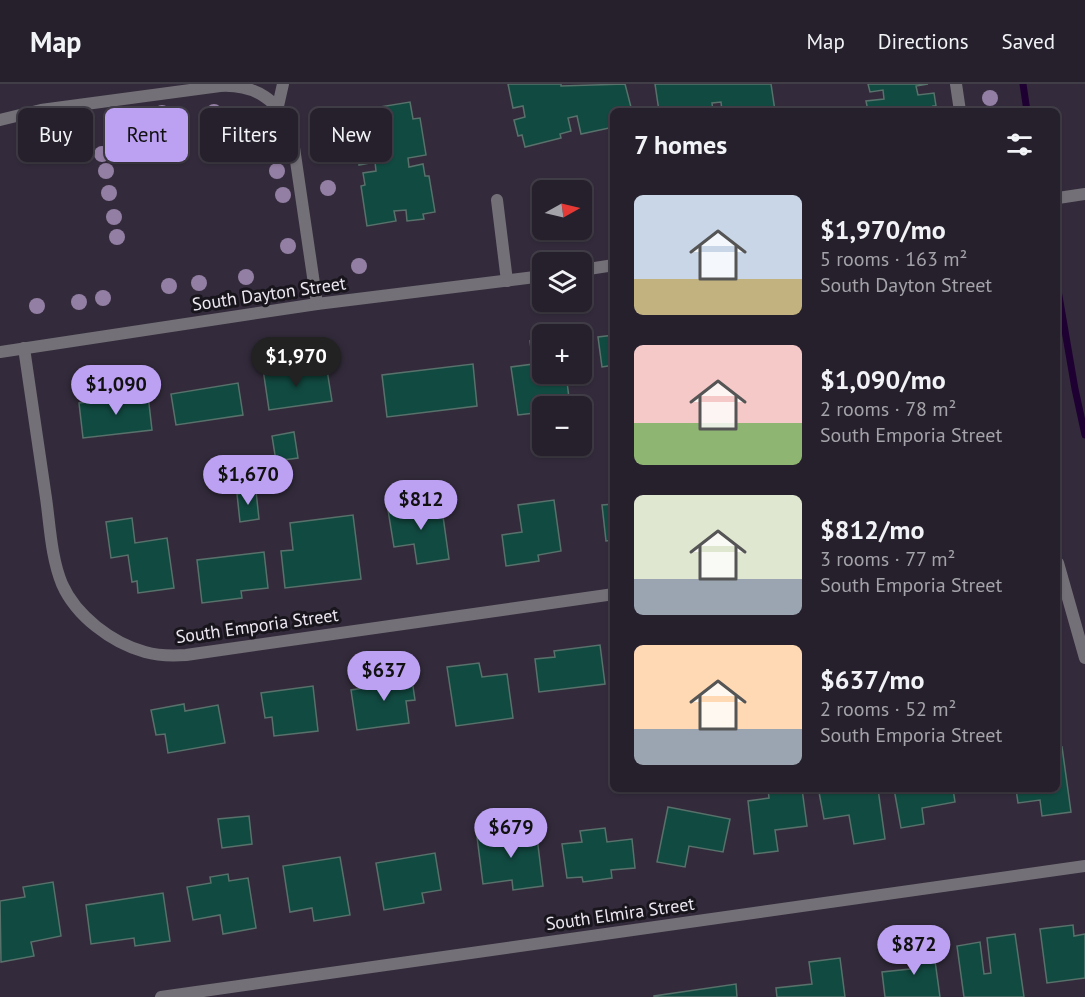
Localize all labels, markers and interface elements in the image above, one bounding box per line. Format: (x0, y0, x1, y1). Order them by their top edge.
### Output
text: Map (30, 23, 81, 60)
text: Map (806, 28, 845, 55)
text: Directions (878, 28, 969, 55)
text: Saved (1002, 28, 1055, 55)
chip: Buy (18, 108, 93, 162)
chip: Rent (105, 108, 188, 162)
chip: Filters (200, 108, 298, 162)
chip: New (310, 108, 392, 162)
text: 7 homes (634, 128, 727, 161)
icon: filters (1003, 128, 1036, 161)
north arrow (532, 180, 592, 240)
map controls (532, 180, 592, 456)
text: $1,970/mo (820, 213, 946, 246)
icon: home (682, 219, 754, 291)
text: 5 rooms · 163 m² (820, 246, 967, 272)
button: layers (532, 252, 592, 312)
street label: South Dayton Street (191, 271, 347, 316)
text: South Dayton Street (820, 272, 992, 298)
button: + (532, 324, 592, 384)
pin: $1,970 (247, 337, 345, 388)
text: $1,970 (265, 343, 327, 369)
text: $1,090/mo (820, 363, 946, 396)
pin: $1,090 (67, 365, 165, 416)
icon: home (682, 369, 754, 441)
text: $1,090 (85, 371, 147, 397)
button: − (532, 396, 592, 456)
text: 2 rooms · 78 m² (820, 396, 956, 422)
text: South Emporia Street (820, 422, 1002, 448)
pin: $1,670 (199, 455, 297, 506)
text: $1,670 (217, 461, 279, 487)
pin: $812 (385, 480, 457, 531)
text: $812 (398, 486, 444, 512)
text: $812/mo (820, 513, 924, 546)
icon: home (682, 519, 754, 591)
text: 3 rooms · 77 m² (820, 546, 955, 572)
text: South Emporia Street (820, 572, 1002, 598)
street label: South Emporia Street (174, 603, 340, 648)
pin: $637 (348, 651, 420, 702)
text: $637 (361, 657, 407, 683)
text: $637/mo (820, 663, 924, 696)
icon: home (682, 669, 754, 741)
text: 2 rooms · 52 m² (820, 696, 956, 722)
text: South Emporia Street (820, 722, 1002, 748)
pin: $679 (475, 808, 547, 859)
text: $679 (488, 814, 534, 840)
street label: South Elmira Street (544, 892, 696, 935)
pin: $872 (878, 925, 950, 976)
text: $872 (891, 931, 937, 957)

